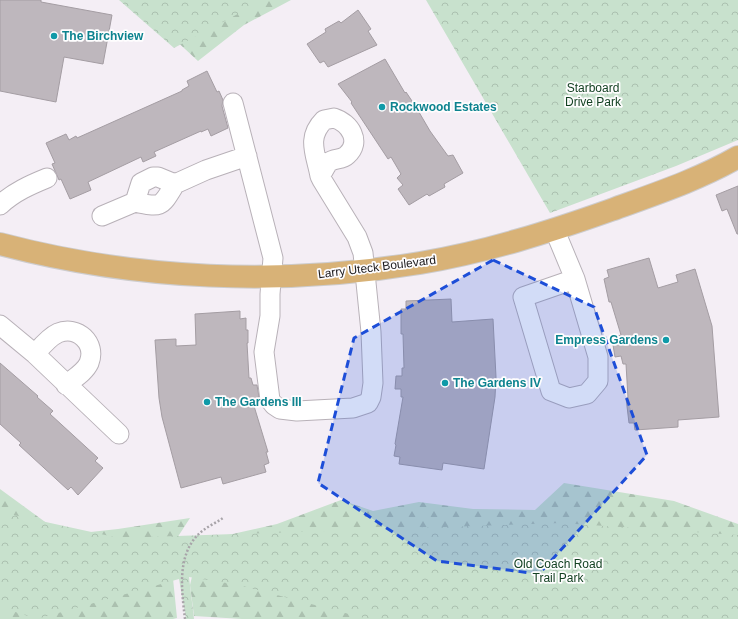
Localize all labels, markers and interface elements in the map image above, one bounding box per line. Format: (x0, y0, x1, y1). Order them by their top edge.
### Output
place label: The Birchview (62, 29, 144, 43)
marker: The Birchview (49, 31, 59, 41)
park label: Starboard Drive Park (565, 81, 622, 109)
place label: Rockwood Estates (390, 100, 497, 114)
marker: Rockwood Estates (377, 102, 387, 112)
street label: Larry Uteck Boulevard (317, 253, 437, 281)
place label: Empress Gardens (555, 333, 658, 347)
marker: Empress Gardens (661, 335, 671, 345)
place label: The Gardens IV (453, 376, 541, 390)
marker: The Gardens IV (440, 378, 450, 388)
place label: The Gardens III (215, 395, 302, 409)
marker: The Gardens III (202, 397, 212, 407)
park label: Old Coach Road Trail Park (514, 557, 602, 585)

